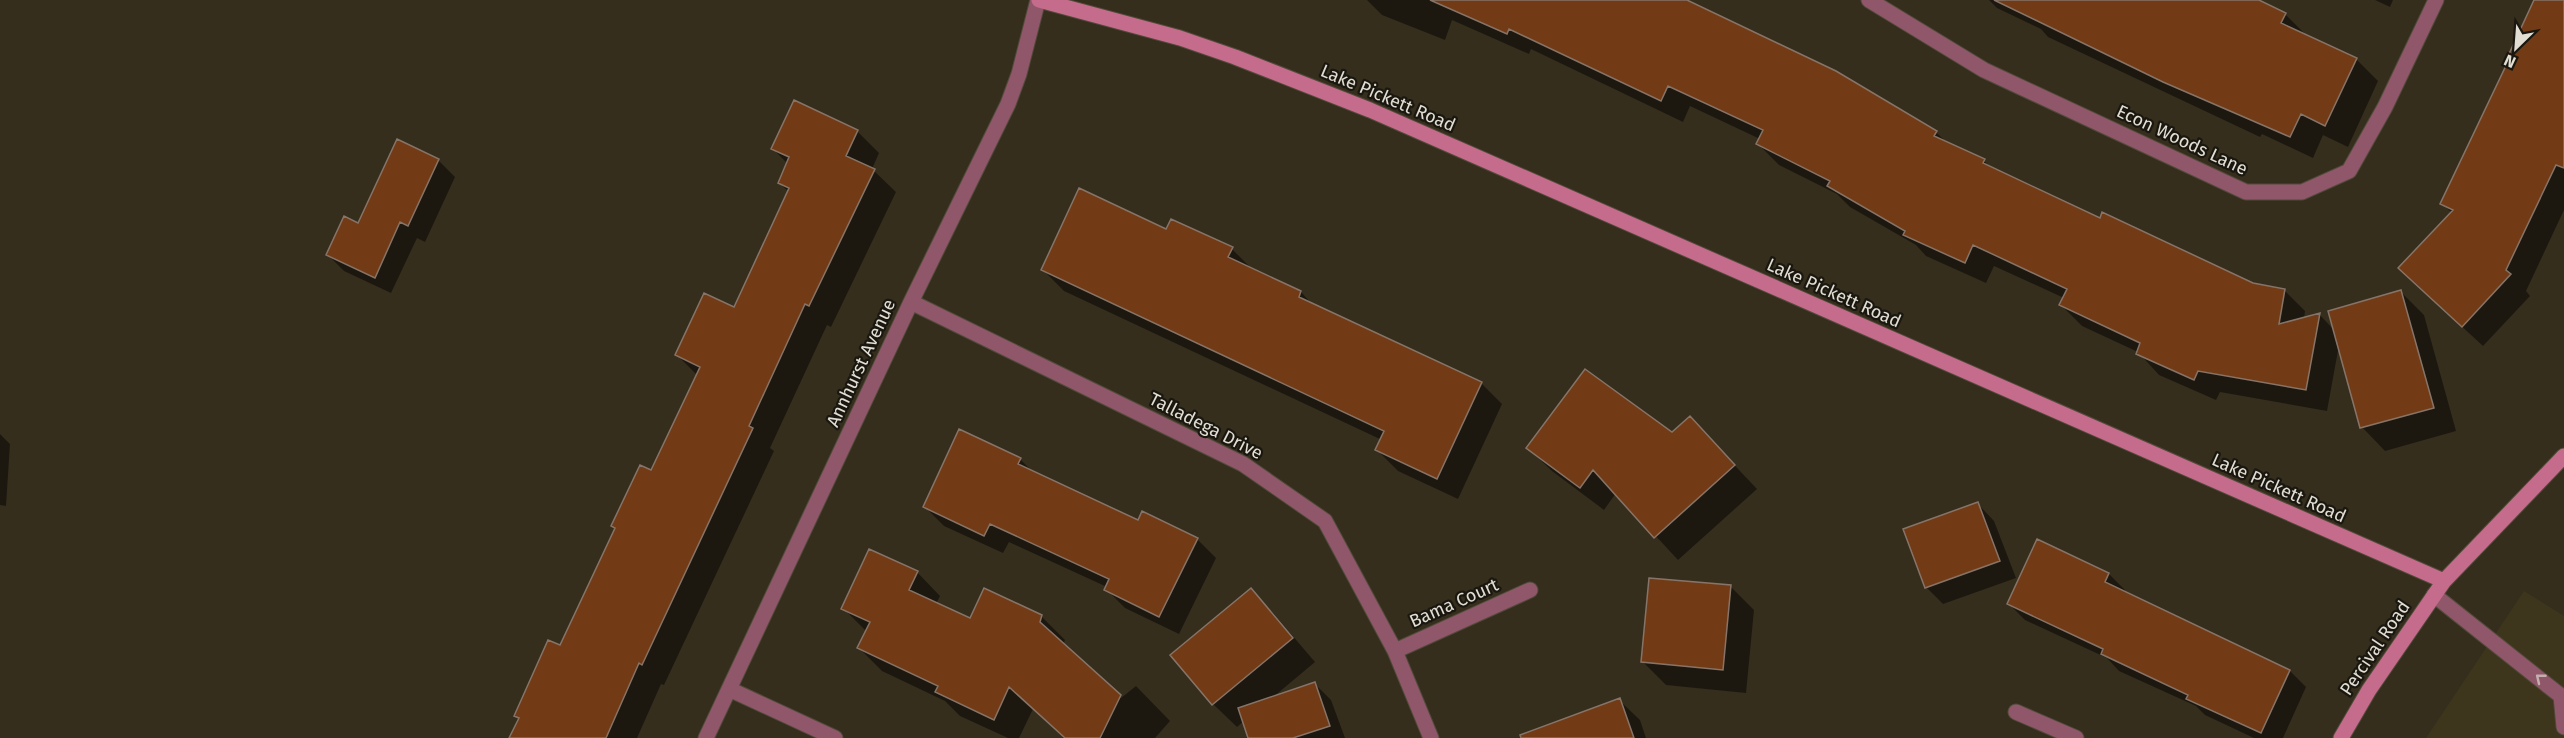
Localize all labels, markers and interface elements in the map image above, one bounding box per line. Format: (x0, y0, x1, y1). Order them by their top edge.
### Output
north arrow (2486, 18, 2546, 78)
text: N (2501, 50, 2519, 72)
street label: Lake Pickett Road (1317, 60, 1459, 136)
street label: Econ Woods Lane (2113, 100, 2251, 180)
street label: Lake Pickett Road (1764, 254, 1904, 332)
street label: Annhurst Avenue (822, 296, 900, 430)
street label: Talladega Drive (1145, 388, 1267, 464)
street label: Lake Pickett Road (2209, 449, 2349, 527)
street label: Bama Court (1406, 573, 1502, 632)
street label: Percival Road (2335, 596, 2415, 700)
one-way arrow (2536, 675, 2547, 686)

